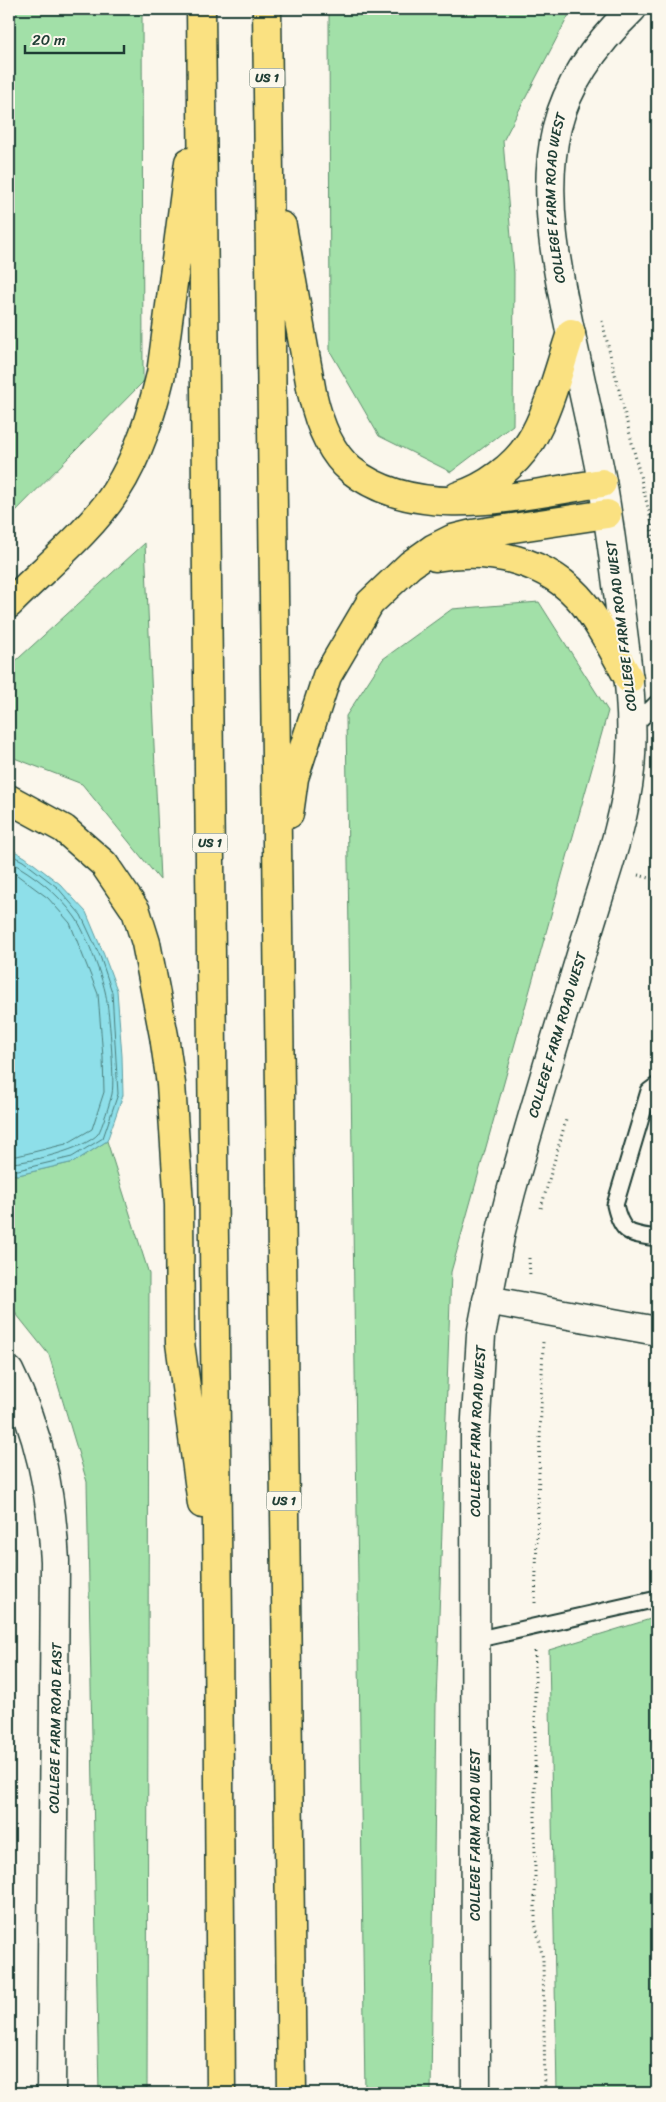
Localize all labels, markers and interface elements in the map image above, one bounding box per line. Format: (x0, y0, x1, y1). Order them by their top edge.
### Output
scale bar (25, 22, 124, 54)
text: 20 m (32, 27, 66, 53)
road number: US 1 (250, 68, 284, 88)
street label: COLLEGE FARM ROAD WEST (538, 109, 574, 286)
street label: COLLEGE FARM ROAD WEST (598, 538, 644, 713)
road number: US 1 (192, 834, 228, 852)
street label: COLLEGE FARM ROAD WEST (521, 948, 594, 1121)
street label: COLLEGE FARM ROAD WEST (463, 1343, 493, 1517)
road number: US 1 (266, 1492, 302, 1510)
street label: COLLEGE FARM ROAD EAST (42, 1641, 70, 1814)
street label: COLLEGE FARM ROAD WEST (463, 1748, 488, 1921)

